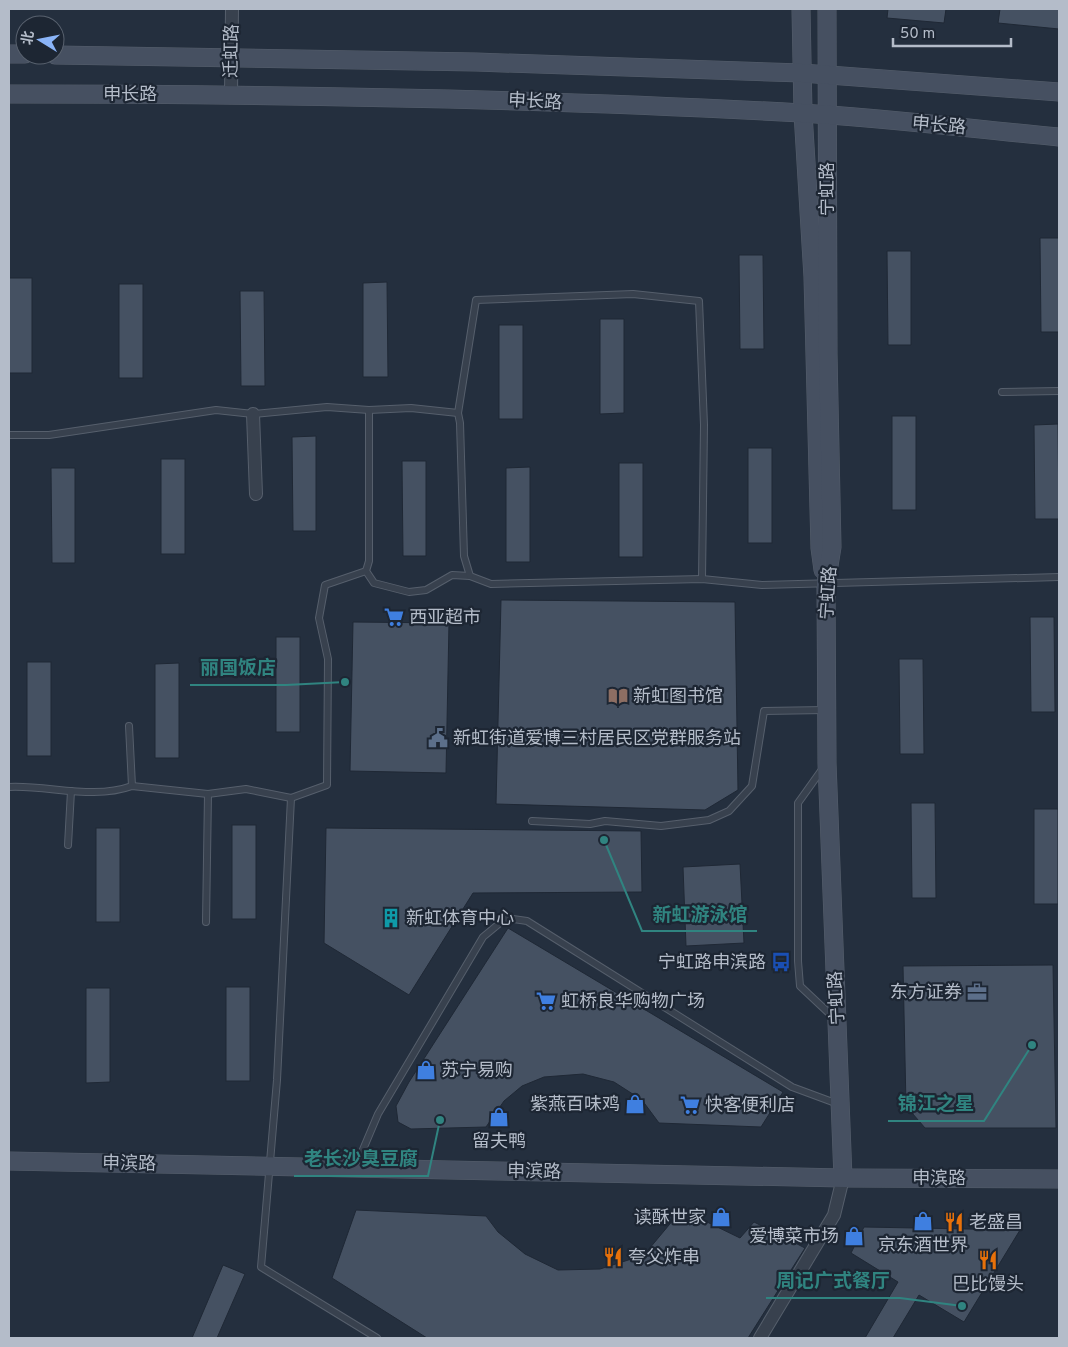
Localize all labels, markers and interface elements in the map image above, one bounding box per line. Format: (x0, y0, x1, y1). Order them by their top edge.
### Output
north arrow (15, 15, 65, 65)
scale bar (893, 15, 1010, 47)
street label: 迁虹路 (221, 24, 244, 78)
text: 50 m (900, 25, 935, 44)
text: 北 (19, 30, 38, 46)
street label: 申长路 (103, 84, 157, 107)
street label: 申长路 (507, 90, 562, 115)
street label: 申长路 (911, 113, 967, 140)
street label: 宁虹路 (817, 162, 840, 216)
street label: 宁虹路 (816, 565, 843, 621)
supermarket icon: 西亚超市 (383, 606, 405, 628)
place label: 西亚超市 (409, 607, 481, 630)
callout: 丽国饭店 (190, 651, 286, 685)
text: 丽国饭店 (200, 657, 276, 681)
library icon: 新虹图书馆 (607, 685, 629, 707)
place label: 新虹图书馆 (633, 686, 723, 709)
public building icon: 新虹街道爱博三村居民区党群服务站 (427, 727, 449, 749)
place label: 新虹街道爱博三村居民区党群服务站 (453, 728, 741, 751)
callout: 新虹游泳馆 (642, 897, 757, 931)
text: 新虹游泳馆 (652, 904, 748, 928)
building icon: 新虹体育中心 (380, 907, 402, 929)
place label: 新虹体育中心 (406, 908, 514, 931)
bus stop icon: 宁虹路申滨路 (770, 951, 792, 973)
place label: 宁虹路申滨路 (658, 952, 766, 975)
street label: 宁虹路 (825, 970, 850, 1025)
office icon: 东方证券 (966, 981, 988, 1003)
place label: 东方证券 (890, 982, 962, 1005)
supermarket icon: 虹桥良华购物广场 (535, 990, 557, 1012)
place label: 虹桥良华购物广场 (561, 991, 705, 1014)
shop icon: 苏宁易购 (415, 1059, 437, 1081)
place label: 苏宁易购 (441, 1060, 513, 1083)
callout: 锦江之星 (888, 1087, 984, 1121)
shop icon: 紫燕百味鸡 (624, 1093, 646, 1115)
text: 锦江之星 (898, 1093, 974, 1117)
place label: 紫燕百味鸡 (530, 1094, 620, 1117)
supermarket icon: 快客便利店 (679, 1094, 701, 1116)
place label: 快客便利店 (705, 1095, 795, 1118)
shop icon: 留夫鸭 (488, 1106, 510, 1128)
place label: 留夫鸭 (472, 1131, 526, 1154)
callout: 老长沙臭豆腐 (294, 1142, 428, 1176)
text: 老长沙臭豆腐 (304, 1148, 418, 1172)
street label: 申滨路 (102, 1153, 156, 1176)
street label: 申滨路 (507, 1161, 561, 1184)
street label: 申滨路 (912, 1168, 966, 1191)
shop icon: 读酥世家 (710, 1206, 732, 1228)
place label: 读酥世家 (634, 1207, 706, 1230)
shop icon: 京东酒世界 (912, 1210, 934, 1232)
restaurant icon: 老盛昌 (943, 1211, 965, 1233)
place label: 老盛昌 (969, 1212, 1023, 1235)
shop icon: 爱博菜市场 (843, 1225, 865, 1247)
place label: 爱博菜市场 (749, 1226, 839, 1249)
place label: 京东酒世界 (878, 1235, 968, 1258)
restaurant icon: 夸父炸串 (602, 1246, 624, 1268)
place label: 夸父炸串 (628, 1247, 700, 1270)
restaurant icon: 巴比馒头 (977, 1249, 999, 1271)
callout: 周记广式餐厅 (766, 1264, 900, 1298)
text: 周记广式餐厅 (776, 1270, 890, 1294)
place label: 巴比馒头 (952, 1274, 1024, 1297)

